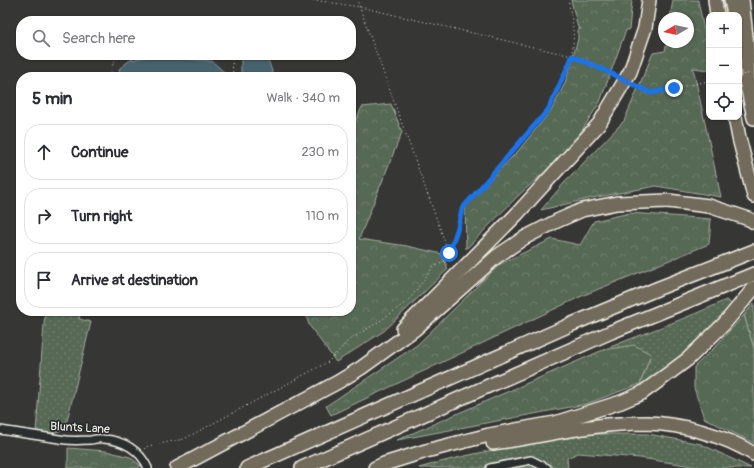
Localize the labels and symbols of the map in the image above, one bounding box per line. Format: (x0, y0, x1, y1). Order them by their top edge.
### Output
north arrow (658, 12, 694, 48)
route end (665, 79, 683, 97)
route start (440, 244, 458, 262)
street label: Blunts Lane (50, 419, 110, 437)

